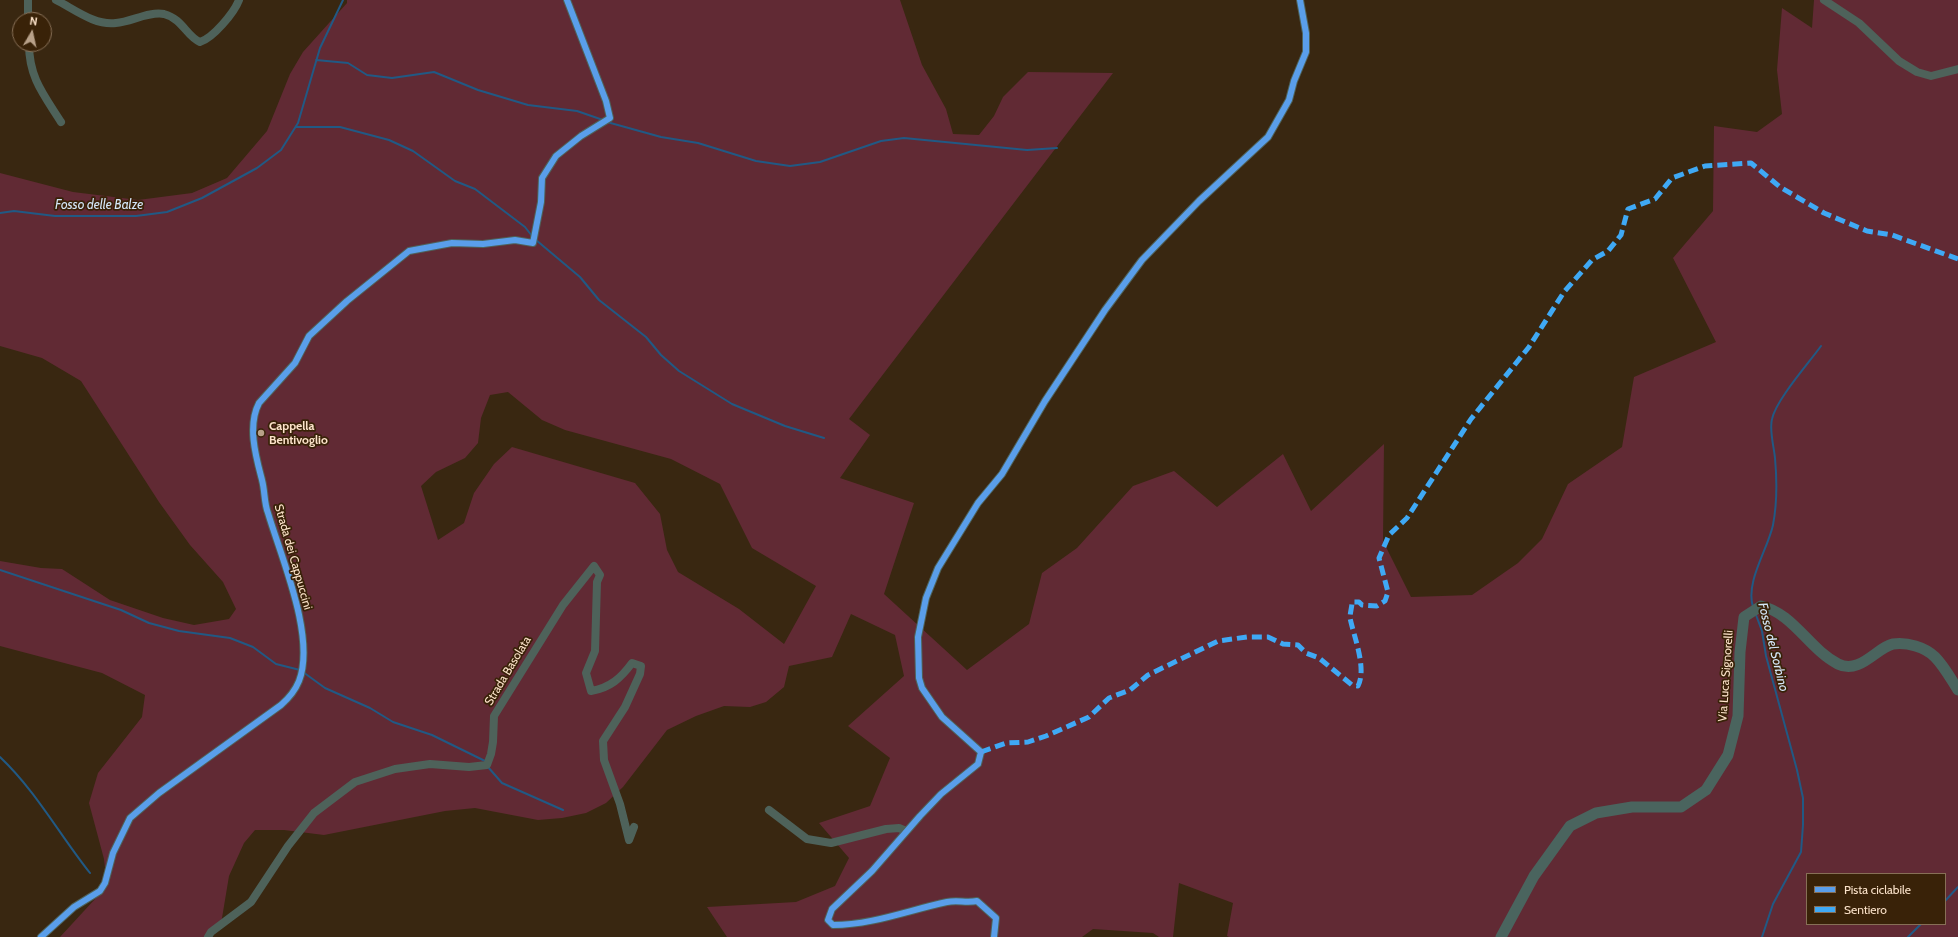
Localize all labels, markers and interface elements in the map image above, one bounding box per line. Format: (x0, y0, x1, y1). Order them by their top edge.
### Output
north arrow (12, 12, 52, 52)
text: N (29, 14, 39, 29)
water label: Fosso delle Balze (55, 197, 143, 213)
place label: Cappella Bentivoglio (269, 419, 328, 447)
marker: Cappella Bentivoglio (256, 428, 266, 438)
street label: Strada dei Cappuccini (271, 503, 315, 611)
water label: Fosso del Sorbino (1754, 601, 1792, 693)
street label: Via Luca Signorelli (1716, 630, 1736, 722)
street label: Strada Basolata (482, 634, 534, 708)
legend (1806, 873, 1946, 925)
text: Pista ciclabile (1844, 882, 1911, 897)
text: Sentiero (1844, 902, 1887, 917)

